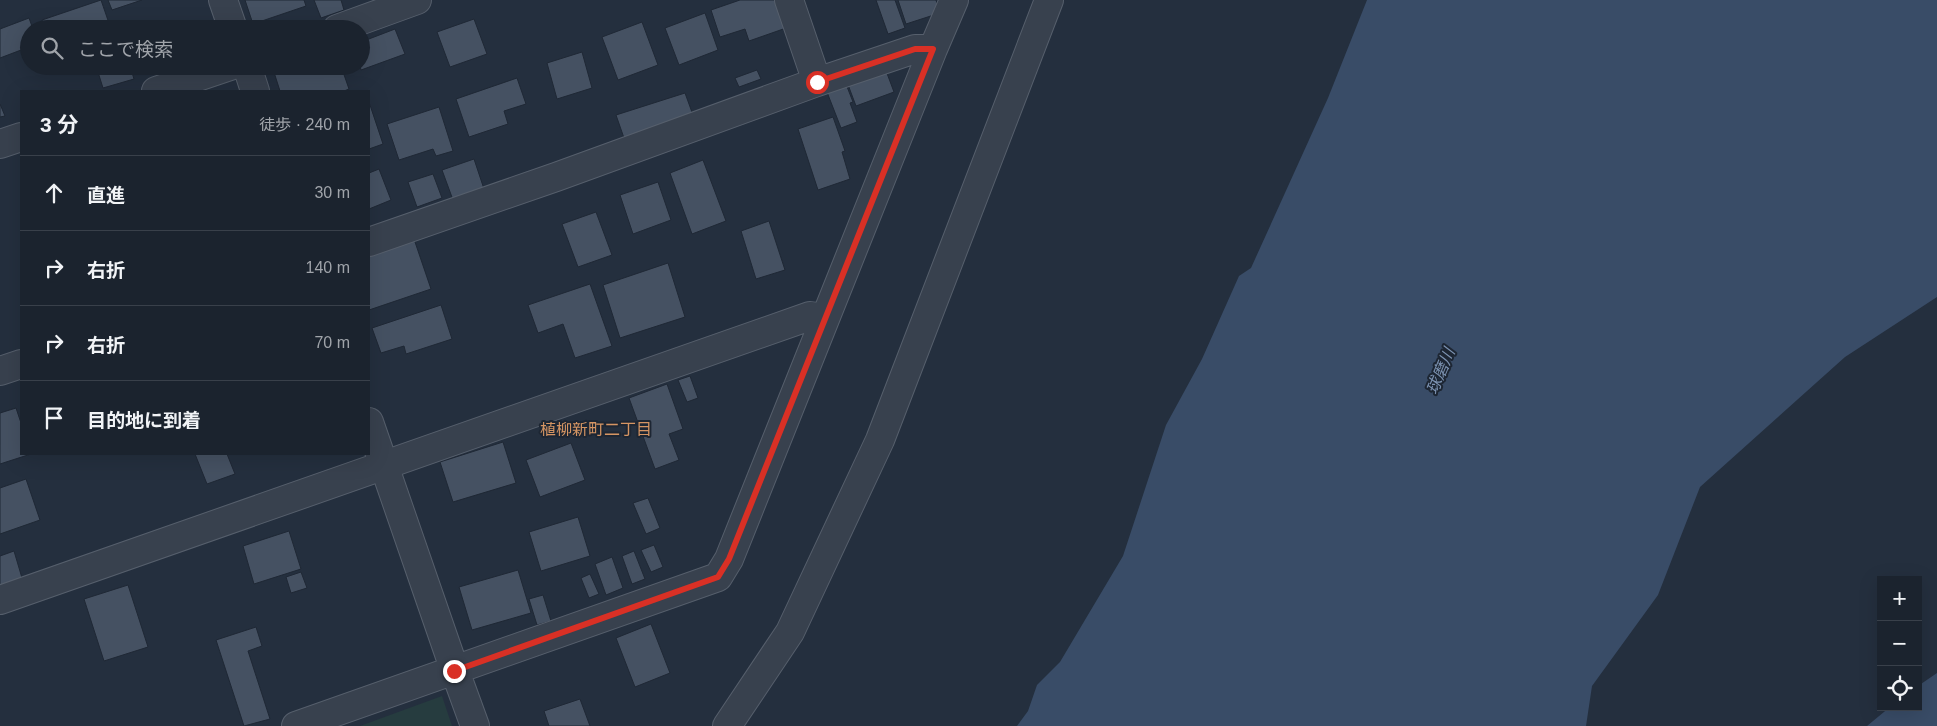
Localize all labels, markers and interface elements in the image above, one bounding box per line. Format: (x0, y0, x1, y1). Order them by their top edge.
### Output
search box (20, 20, 370, 75)
icon: search (38, 34, 66, 62)
text: ここで検索 (78, 39, 173, 60)
route start (806, 71, 829, 94)
text: 3 分 (40, 113, 79, 136)
text: 徒歩 · 240 m (259, 116, 350, 133)
icon: ahead (40, 179, 68, 207)
text: 30 m (314, 184, 350, 201)
text: 直進 (87, 185, 125, 206)
icon: right (40, 254, 68, 282)
text: 140 m (306, 259, 350, 276)
text: 右折 (87, 260, 125, 281)
icon: right (40, 329, 68, 357)
text: 70 m (314, 334, 350, 351)
text: 右折 (87, 335, 125, 356)
water label: 球磨川 (1423, 344, 1458, 397)
icon: arrive (40, 404, 68, 432)
text: 目的地に到着 (87, 410, 201, 431)
district label: 植柳新町二丁目 (540, 421, 652, 438)
map controls (1877, 576, 1922, 711)
button: + (1877, 576, 1922, 621)
button: − (1877, 621, 1922, 666)
route end (443, 660, 466, 683)
button: locate (1877, 666, 1922, 711)

